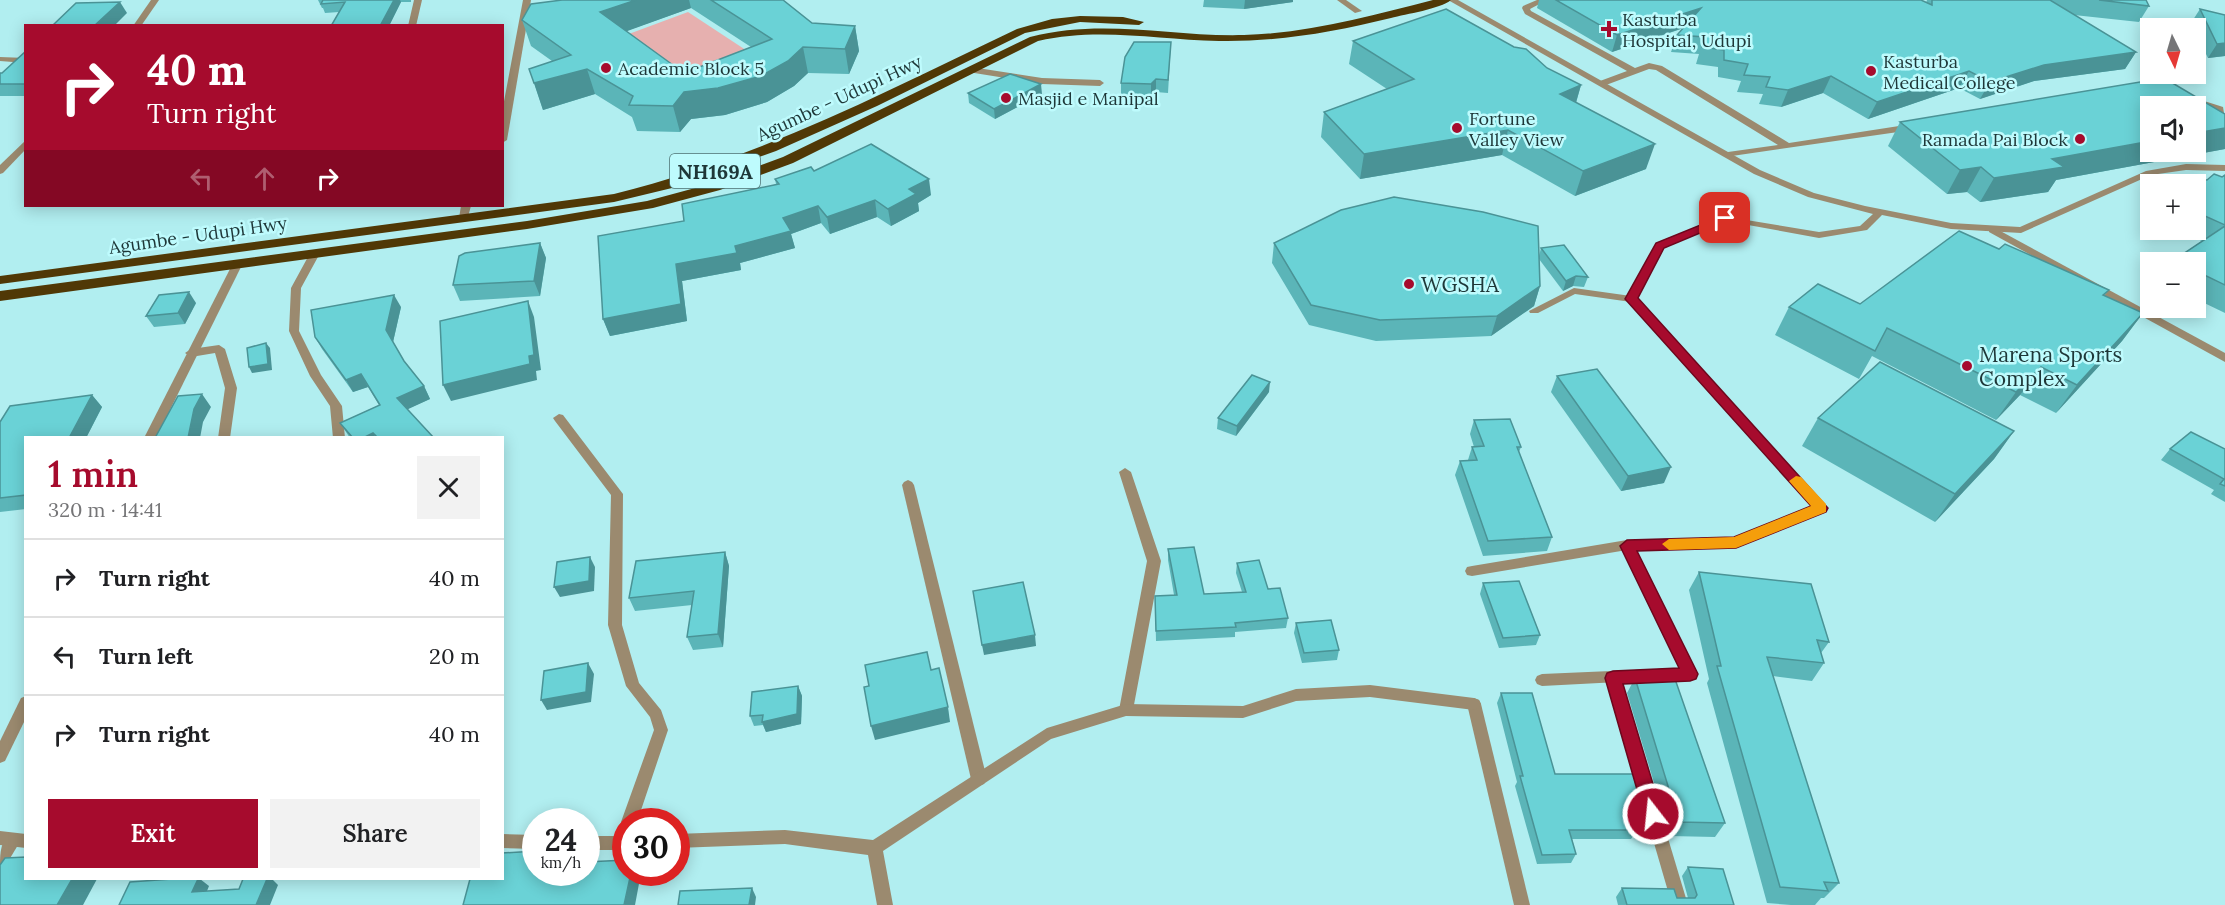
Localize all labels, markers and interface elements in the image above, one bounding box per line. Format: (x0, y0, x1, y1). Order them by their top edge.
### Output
place label: Kasturba Hospital, Udupi (1622, 8, 1752, 52)
north arrow (2140, 18, 2206, 84)
map controls (2140, 18, 2206, 318)
marker: Kasturba Hospital, Udupi (1600, 20, 1618, 38)
text: 40 m (147, 43, 246, 97)
icon: right (48, 48, 126, 126)
street label: Agumbe - Udupi Hwy (752, 49, 926, 147)
place label: Kasturba Medical College (1883, 50, 2016, 94)
place label: Academic Block 5 (617, 57, 764, 80)
marker: Academic Block 5 (599, 61, 613, 75)
marker: Kasturba Medical College (1864, 64, 1878, 78)
place label: Masjid e Manipal (1018, 87, 1159, 110)
marker: Masjid e Manipal (999, 91, 1013, 105)
text: Turn right (147, 96, 276, 130)
button: sound (2140, 96, 2206, 162)
place label: Fortune Valley View (1468, 107, 1565, 151)
marker: Fortune Valley View (1450, 121, 1464, 135)
place label: Ramada Pai Block (1922, 128, 2068, 151)
marker: Ramada Pai Block (2073, 132, 2087, 146)
road number: NH169A (670, 154, 760, 188)
icon: left (185, 162, 218, 195)
icon: ahead (248, 162, 281, 195)
icon: right (311, 162, 344, 195)
button: + (2140, 174, 2206, 240)
pin (1699, 192, 1750, 243)
icon: arrive (1708, 201, 1741, 234)
street label: Agumbe - Udupi Hwy (107, 211, 289, 259)
button: − (2140, 252, 2206, 318)
place label: WGSHA (1421, 271, 1500, 298)
marker: WGSHA (1402, 277, 1416, 291)
place label: Marena Sports Complex (1979, 341, 2122, 392)
marker: Marena Sports Complex (1960, 359, 1974, 373)
text: 1 min (48, 451, 138, 497)
button: close (417, 456, 480, 519)
text: 320 m · 14:41 (48, 497, 162, 522)
icon: right (48, 562, 81, 595)
text: Turn right (99, 564, 210, 592)
text: 40 m (429, 564, 480, 592)
icon: left (48, 640, 81, 673)
text: Turn left (99, 642, 193, 670)
text: 20 m (429, 642, 480, 670)
icon: right (48, 718, 81, 751)
text: Turn right (99, 720, 210, 748)
text: 40 m (429, 720, 480, 748)
position arrow (1621, 782, 1685, 846)
button: Exit (48, 799, 258, 868)
button: Share (270, 799, 480, 868)
speed limit sign: 30 (612, 808, 690, 886)
text: 24 (545, 821, 577, 859)
text: km/h (541, 853, 581, 872)

